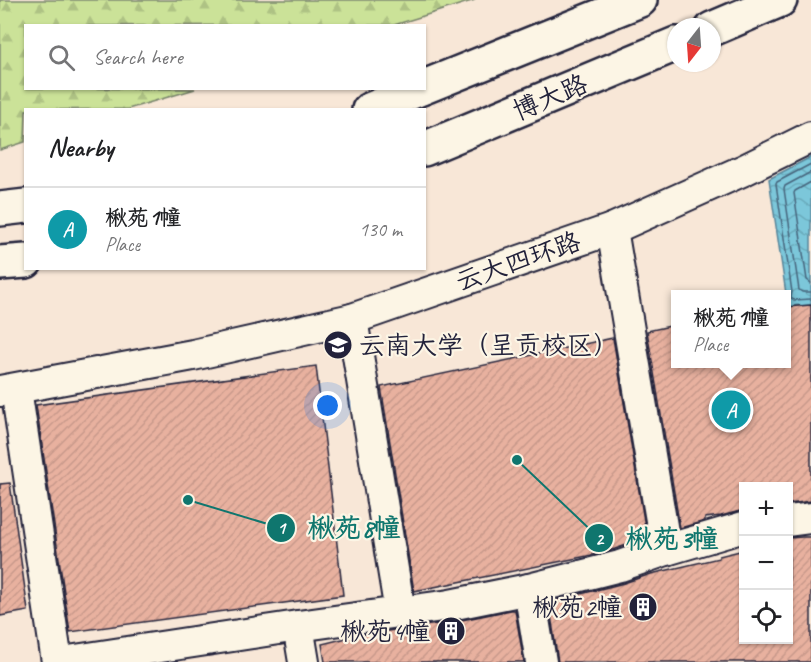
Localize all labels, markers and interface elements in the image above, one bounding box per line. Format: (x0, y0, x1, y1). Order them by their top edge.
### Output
north arrow (667, 18, 721, 72)
search box (24, 24, 426, 90)
icon: search (45, 41, 78, 74)
text: Search here (93, 43, 183, 71)
street label: 博大路 (508, 67, 593, 128)
text: Nearby (48, 131, 113, 164)
text: 楸苑1幢 (105, 204, 181, 232)
text: A (62, 217, 73, 242)
text: 130 m (359, 217, 402, 242)
street label: 云大四环路 (451, 225, 585, 298)
text: Place (105, 232, 140, 257)
popup (671, 290, 791, 368)
text: 楸苑1幢 (693, 304, 769, 332)
school or university icon: 云南大学（呈贡校区） (322, 329, 354, 361)
place label: 云南大学（呈贡校区） (359, 329, 619, 362)
text: Place (693, 332, 728, 357)
pin: A (712, 388, 750, 432)
your location (313, 391, 342, 420)
map controls (739, 482, 793, 644)
button: + (739, 482, 793, 536)
callout: 楸苑8幢 (266, 505, 413, 550)
text: 楸苑8幢 (307, 511, 401, 545)
callout: 楸苑3幢 (584, 516, 731, 561)
text: 1 (277, 517, 287, 539)
text: 楸苑3幢 (625, 522, 719, 556)
text: 2 (595, 528, 605, 550)
button: − (739, 536, 793, 590)
button: locate (739, 590, 793, 644)
place label: 楸苑2幢 (532, 591, 622, 624)
building icon: 楸苑2幢 (627, 591, 659, 623)
place label: 楸苑4幢 (340, 615, 430, 648)
building icon: 楸苑4幢 (435, 615, 467, 647)

